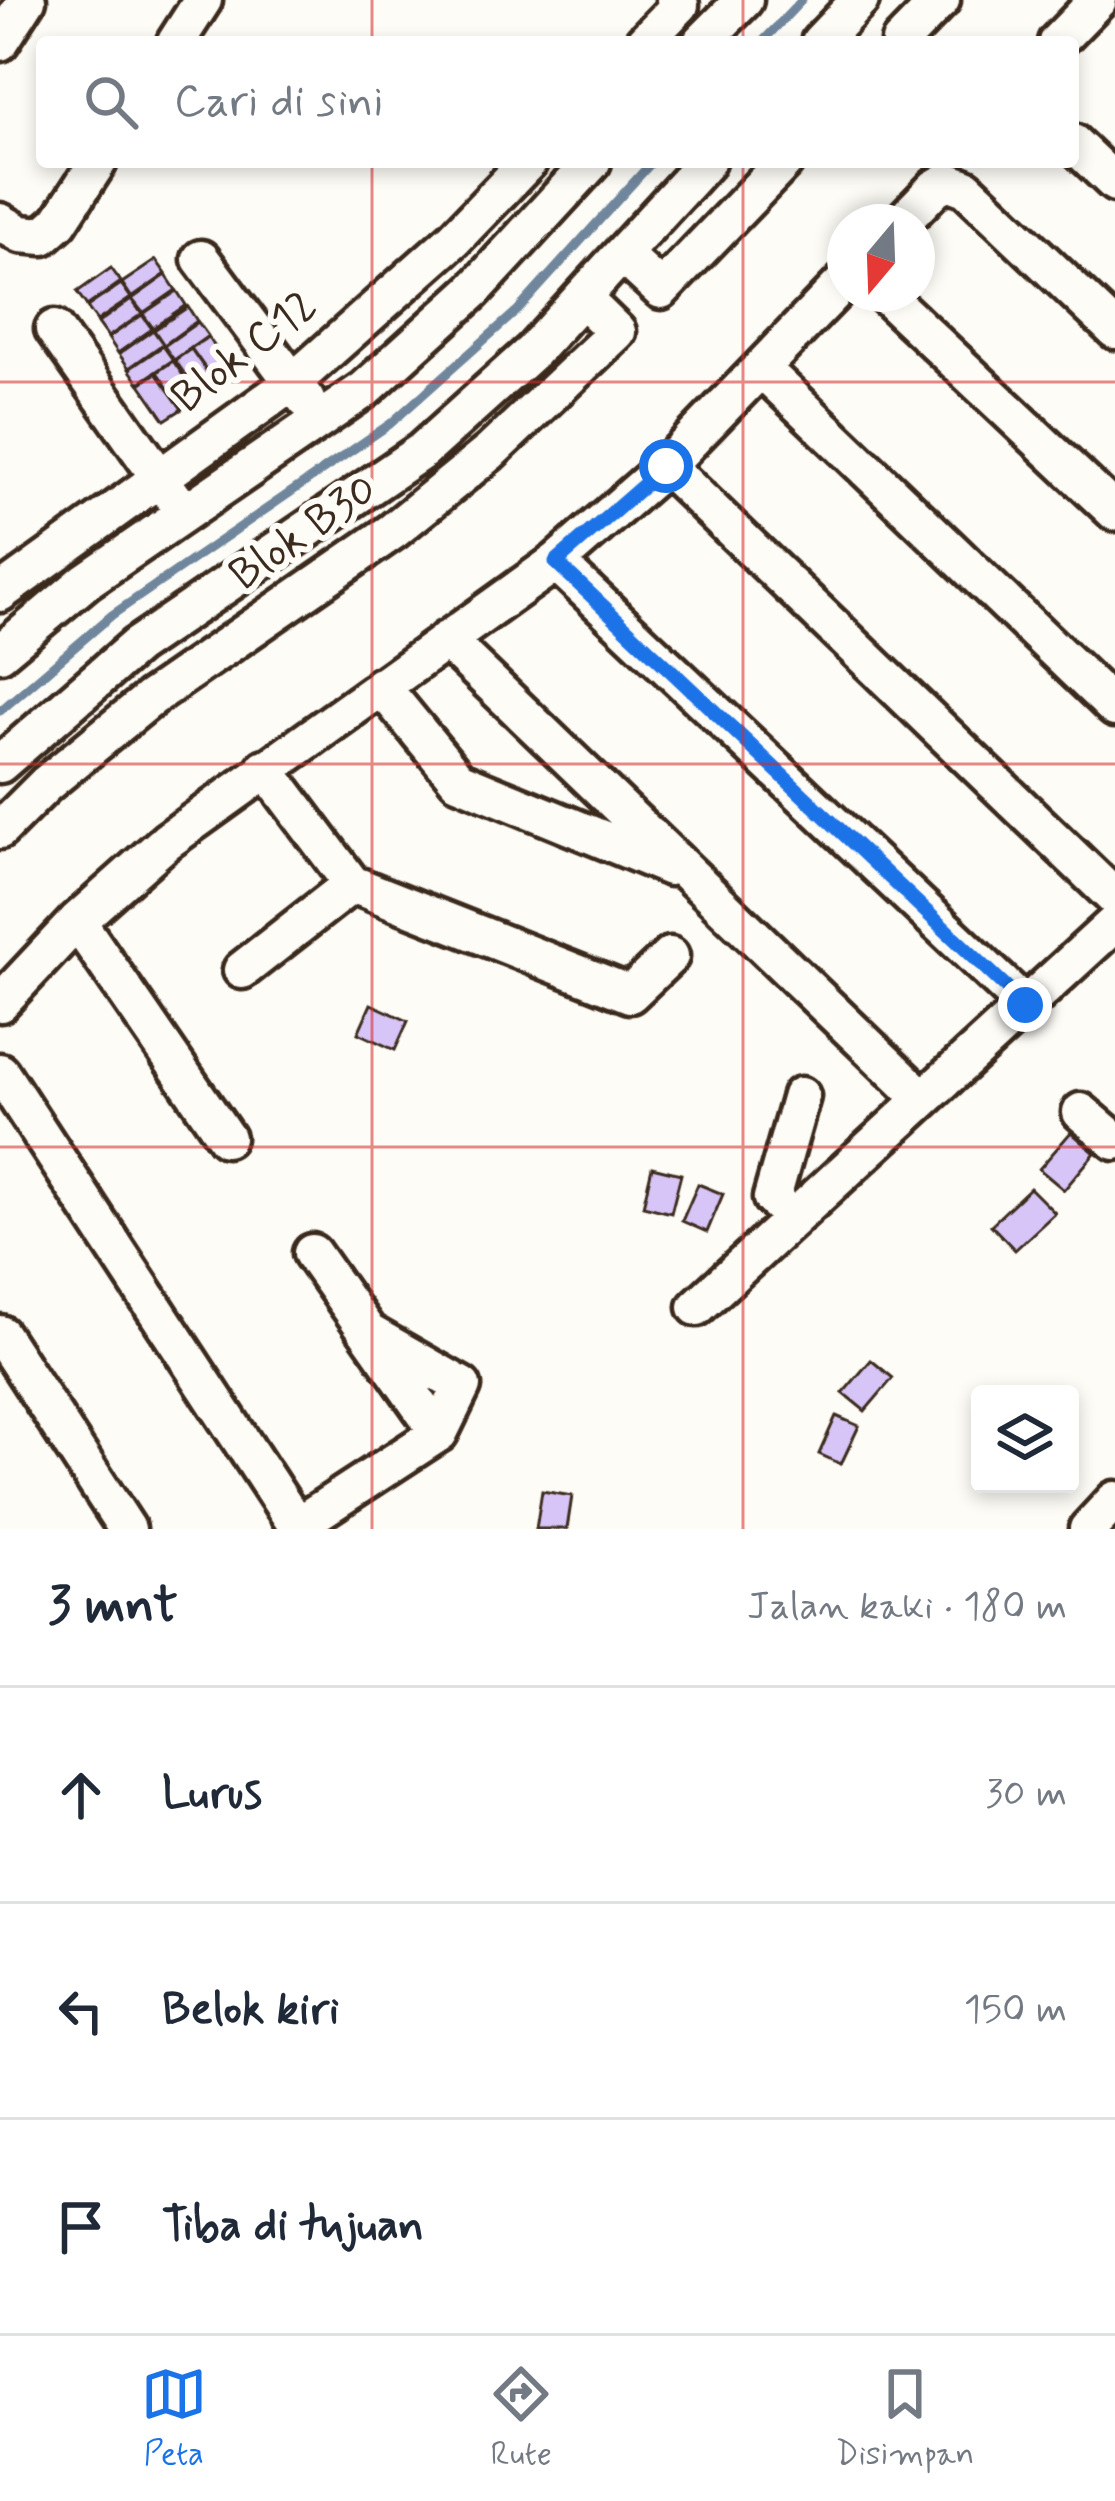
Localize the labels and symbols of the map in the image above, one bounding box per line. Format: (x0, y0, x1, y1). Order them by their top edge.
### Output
north arrow (827, 204, 935, 312)
street label: Blok C12 (160, 277, 330, 427)
route start (639, 439, 693, 493)
street label: Blok B30 (218, 461, 390, 605)
route end (998, 978, 1052, 1032)

